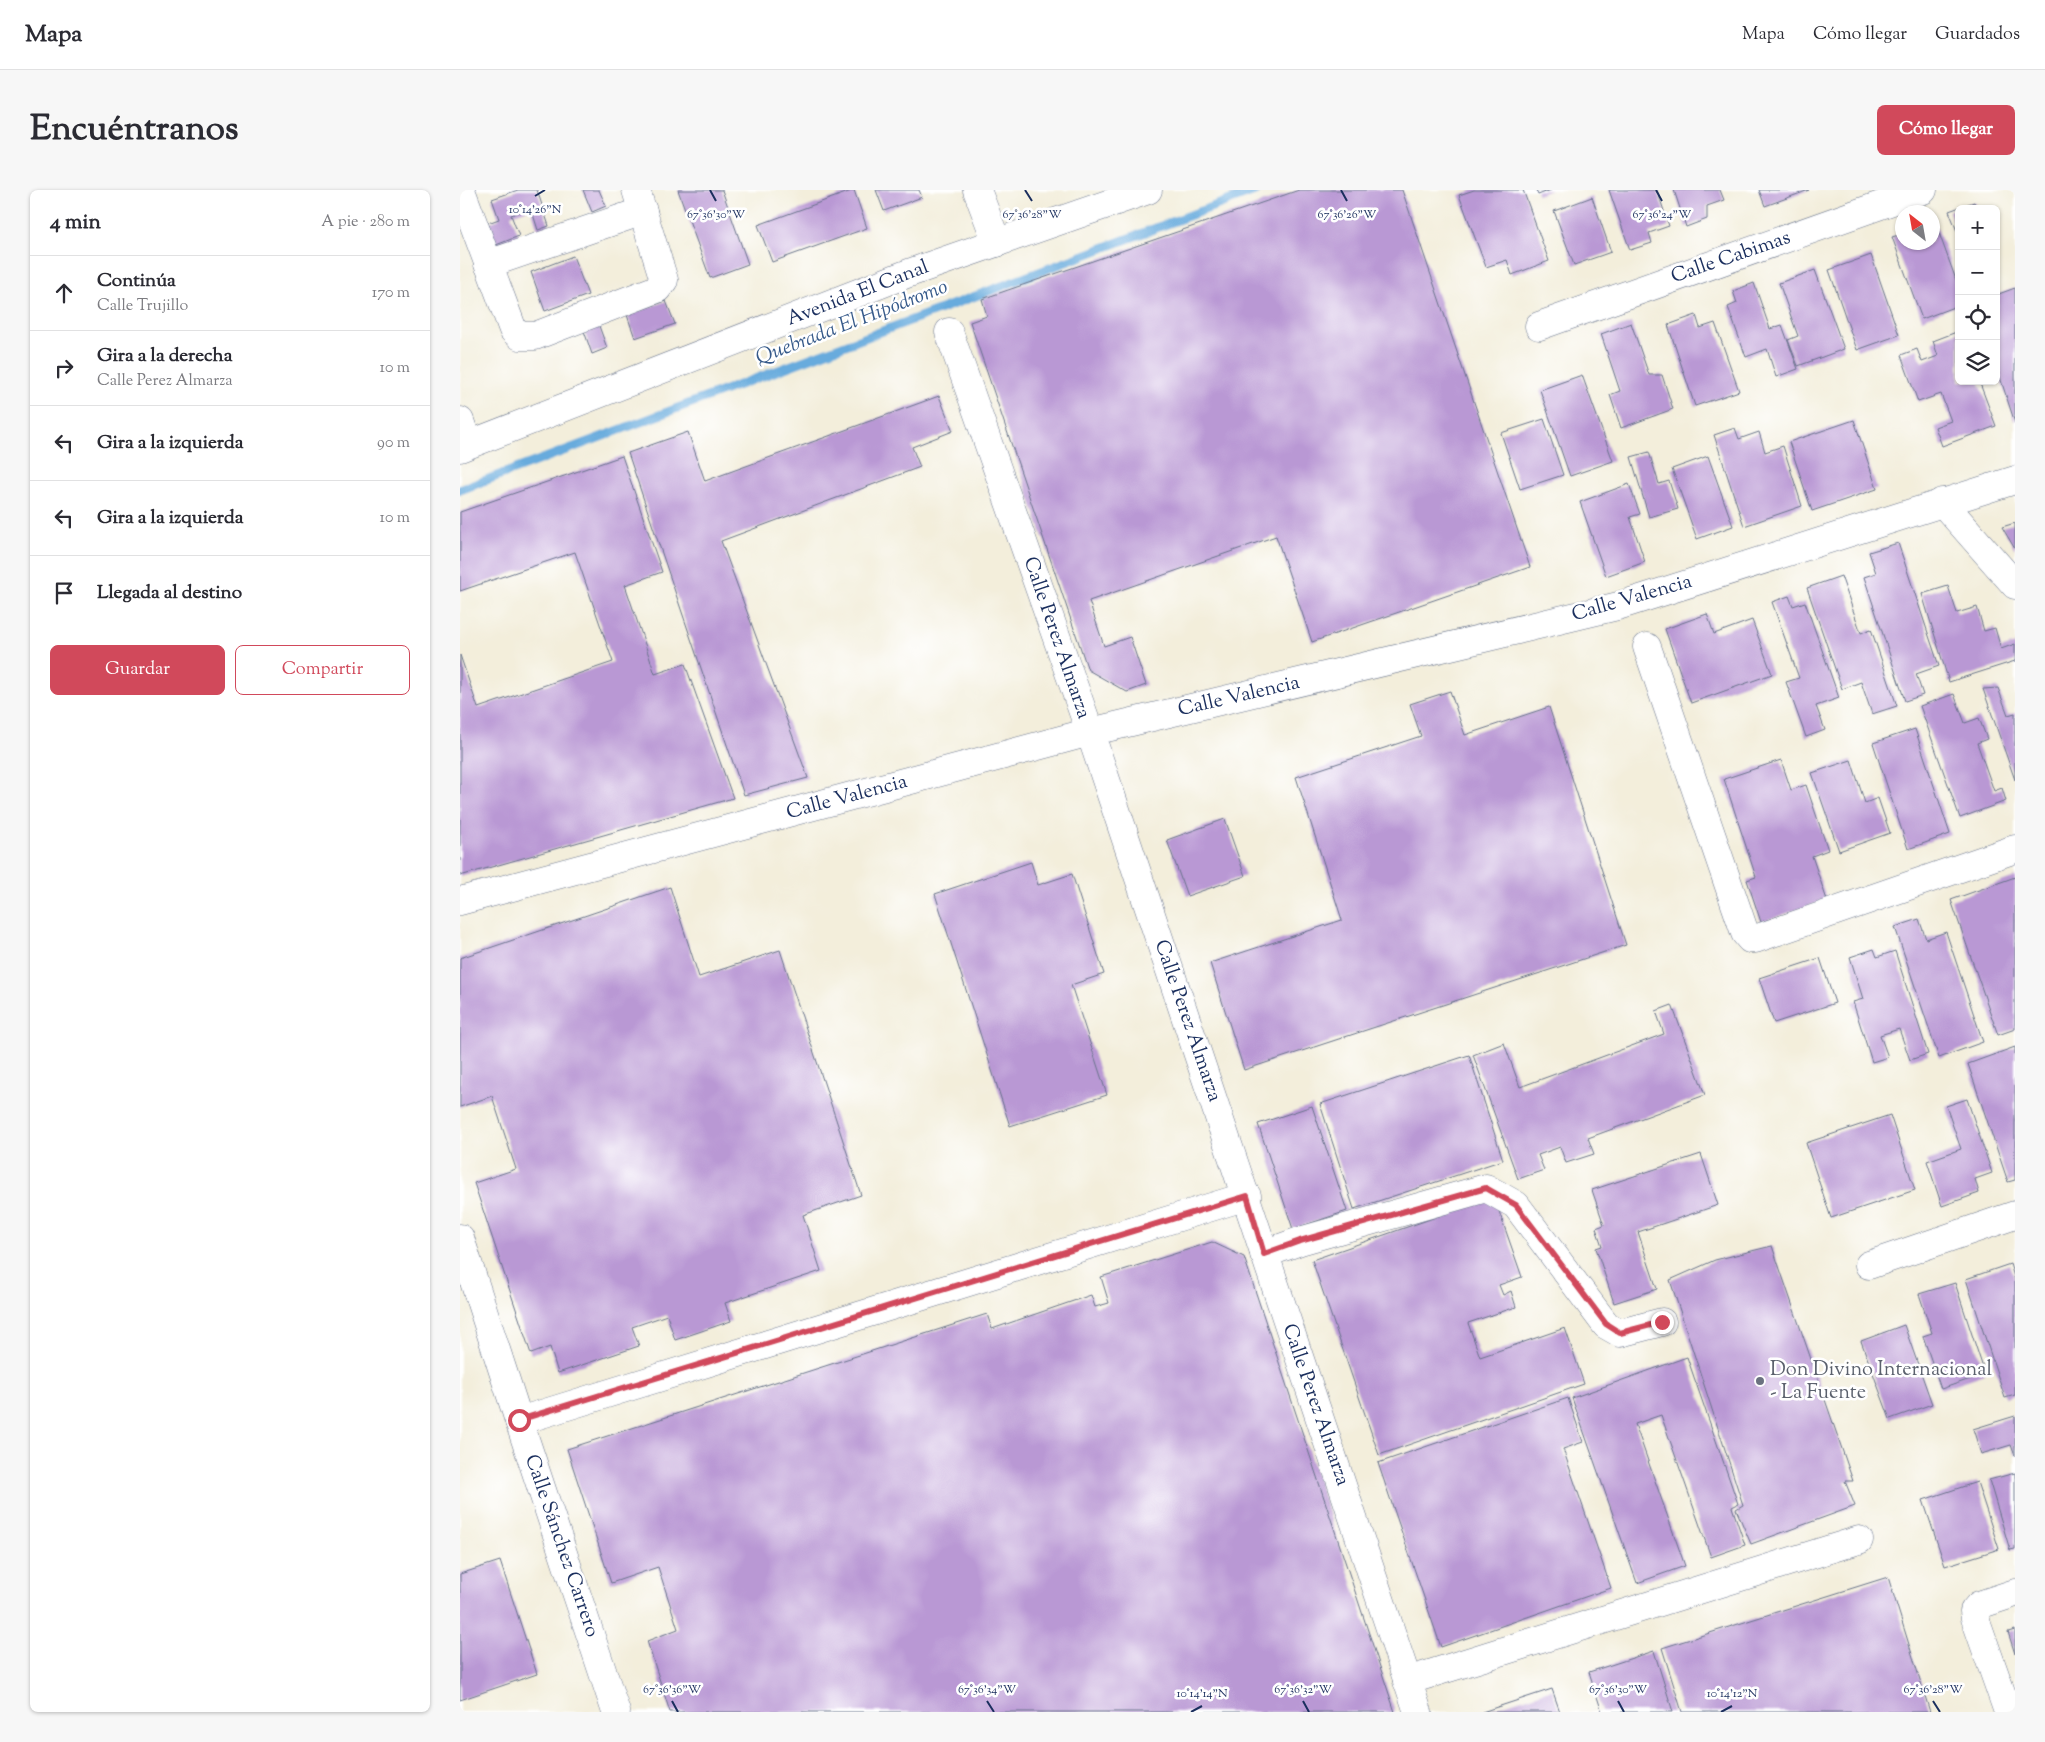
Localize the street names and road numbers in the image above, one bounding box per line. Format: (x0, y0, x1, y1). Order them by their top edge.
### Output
street label: Calle Cabimas (1667, 224, 1795, 292)
street label: Avenida El Canal (783, 253, 934, 334)
street label: Calle Perez Almarza (1015, 553, 1097, 723)
street label: Calle Valencia (1568, 568, 1696, 630)
street label: Calle Valencia (1175, 669, 1303, 725)
street label: Calle Valencia (783, 768, 911, 828)
street label: Calle Perez Almarza (1146, 936, 1228, 1106)
street label: Calle Perez Almarza (1274, 1320, 1356, 1490)
street label: Calle Sánchez Carrero (516, 1451, 606, 1641)

